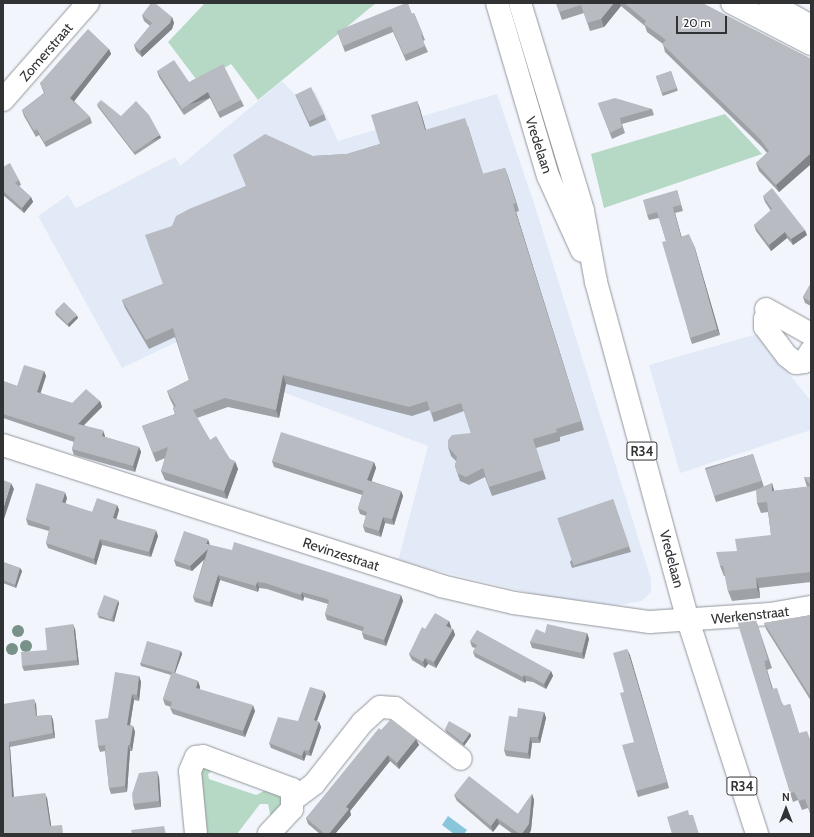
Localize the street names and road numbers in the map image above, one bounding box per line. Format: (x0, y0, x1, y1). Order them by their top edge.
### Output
street label: Zomerstraat (16, 19, 76, 85)
street label: Vredelaan (522, 114, 556, 176)
road number: R34 (626, 440, 658, 462)
street label: Vredelaan (656, 528, 688, 590)
street label: Revinzestraat (301, 534, 381, 574)
street label: Werkenstraat (710, 603, 790, 627)
road number: R34 (726, 775, 758, 797)

